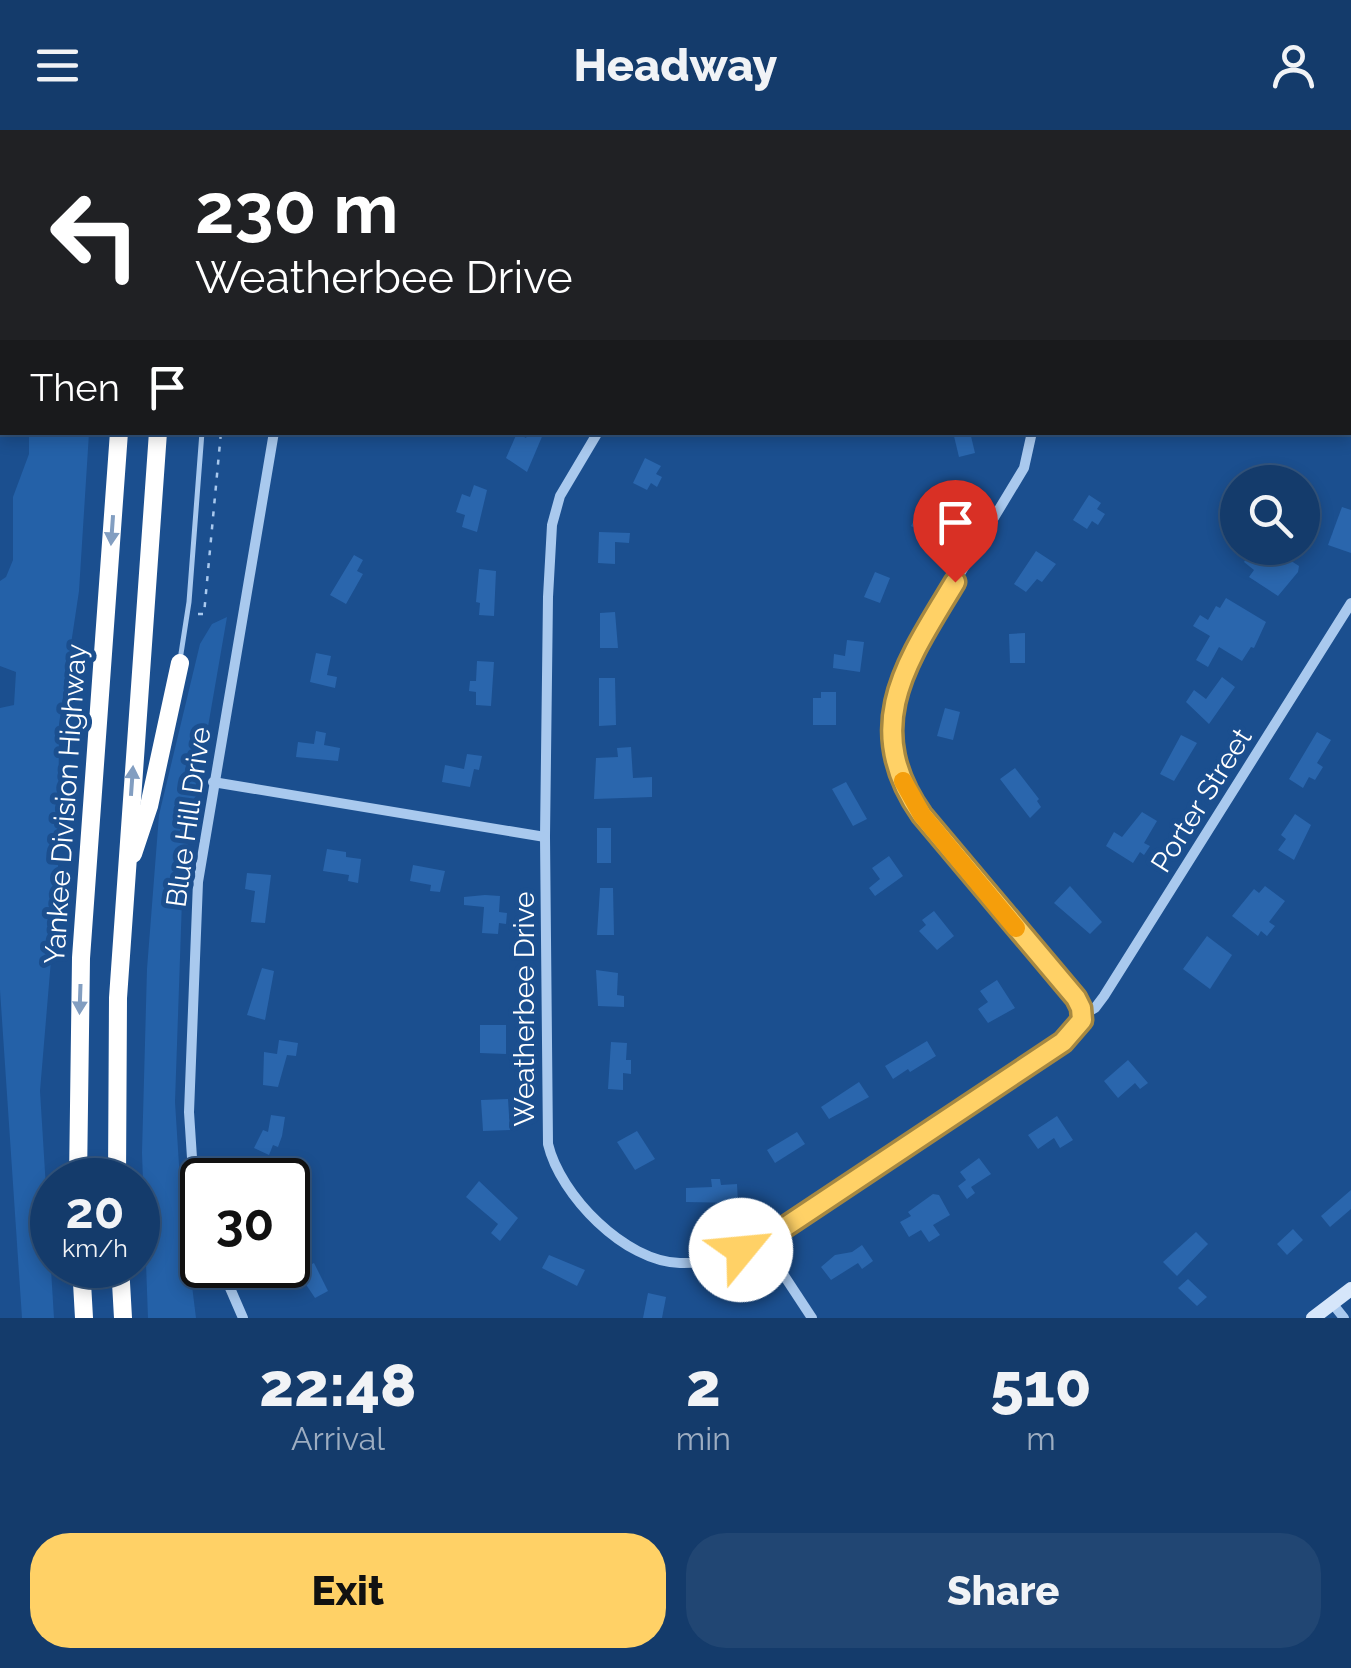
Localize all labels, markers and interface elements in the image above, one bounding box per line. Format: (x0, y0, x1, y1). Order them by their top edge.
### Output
icon: menu (30, 38, 85, 93)
icon: person (1266, 38, 1321, 93)
text: Headway (574, 39, 777, 92)
text: 230 m (195, 167, 399, 249)
icon: left (30, 170, 160, 300)
text: Weatherbee Drive (195, 251, 573, 304)
icon: arrive (140, 360, 195, 415)
text: Then (30, 365, 120, 410)
map controls (1220, 465, 1320, 565)
button: search (1220, 465, 1320, 565)
pin (913, 480, 998, 583)
icon: arrive (928, 495, 983, 550)
one-way arrow (103, 514, 119, 546)
street label: Yankee Division Highway (38, 643, 93, 965)
street label: Porter Street (1144, 722, 1259, 878)
street label: Blue Hill Drive (160, 725, 217, 909)
one-way arrow (124, 765, 140, 796)
street label: Weatherbee Drive (508, 891, 541, 1127)
one-way arrow (71, 983, 87, 1015)
speed limit sign: 30 (180, 1158, 310, 1288)
text: 20 (66, 1181, 124, 1240)
position arrow (689, 1198, 793, 1302)
text: km/h (62, 1233, 128, 1263)
text: 22:48 (259, 1350, 416, 1420)
text: 2 (686, 1350, 721, 1420)
text: 510 (990, 1350, 1092, 1420)
text: Arrival (291, 1420, 385, 1457)
text: min (676, 1420, 731, 1457)
text: m (1026, 1420, 1056, 1457)
button: Exit (30, 1533, 666, 1648)
button: Share (686, 1533, 1321, 1648)

